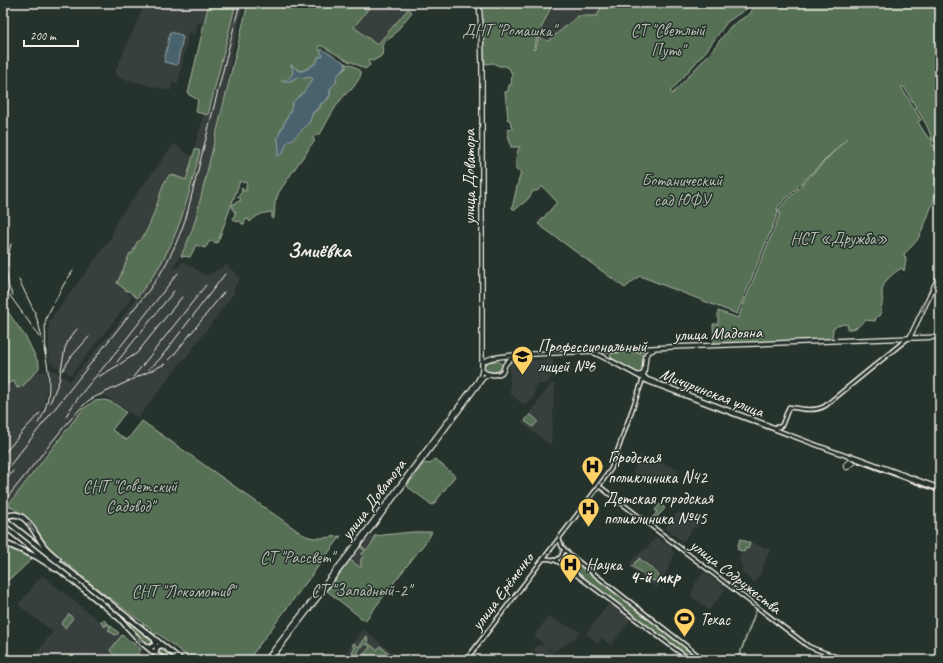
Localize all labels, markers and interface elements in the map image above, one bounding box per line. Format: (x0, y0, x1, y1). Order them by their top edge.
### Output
park label: ДНТ "Ромашка" (462, 20, 560, 41)
park label: СТ "Светлый Путь" (631, 20, 706, 61)
scale bar (24, 22, 78, 48)
text: 200 m (30, 28, 57, 44)
street label: улица Доватора (459, 128, 480, 226)
park label: Ботанический сад ЮФУ (642, 170, 723, 211)
park label: НСТ «Дружба» (790, 228, 888, 249)
district label: Змиёвка (287, 237, 352, 263)
one-way arrow (921, 301, 927, 313)
street label: улица Мадояна (673, 321, 764, 346)
place label: Профессиональный лицей №6 (538, 336, 648, 377)
school or university icon: Профессиональный лицей №6 (510, 343, 536, 376)
street label: Мичуринская улица (657, 363, 768, 422)
place label: Городская поликлиника N42 (608, 447, 708, 488)
street label: улица Доватора (336, 454, 411, 545)
hospital icon: Городская поликлиника N42 (580, 454, 606, 487)
park label: СНТ "Советский Садовод" (83, 476, 178, 517)
place label: Детская городская поликлиника №45 (604, 488, 714, 529)
hospital icon: Детская городская поликлиника №45 (576, 495, 602, 528)
one-way arrow (27, 522, 35, 532)
street label: улица Содружества (685, 534, 787, 619)
park label: СТ "Рассвет" (260, 547, 338, 568)
street label: улица Ерёменко (466, 547, 540, 635)
hospital icon: Наука (558, 551, 584, 584)
place label: Наука (586, 554, 624, 575)
district label: 4-й мкр (630, 566, 682, 588)
park label: СТ "Западный-2" (311, 580, 415, 601)
park label: СНТ "Локомотив" (132, 581, 238, 602)
sports icon: Техас (671, 606, 697, 639)
place label: Техас (700, 609, 731, 630)
one-way arrow (133, 633, 143, 643)

